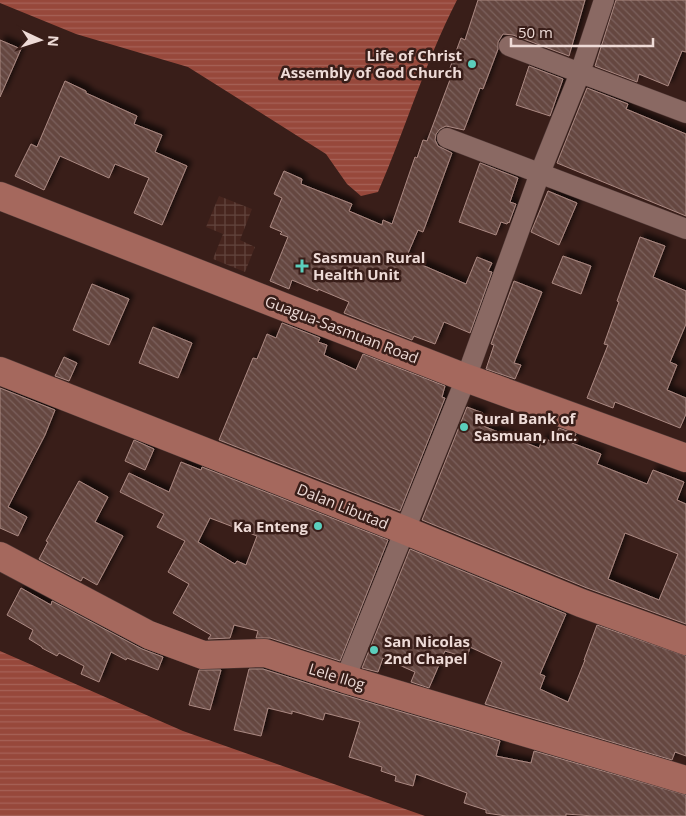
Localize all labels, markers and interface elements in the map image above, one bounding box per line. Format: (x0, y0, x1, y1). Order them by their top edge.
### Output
north arrow (15, 15, 65, 65)
scale bar (511, 15, 654, 47)
text: 50 m (518, 22, 553, 42)
text: N (44, 35, 63, 47)
place label: Life of Christ Assembly of God Church (280, 45, 462, 82)
marker: Life of Christ Assembly of God Church (466, 58, 478, 70)
place label: Sasmuan Rural Health Unit (313, 247, 425, 284)
marker: Sasmuan Rural Health Unit (295, 259, 309, 273)
street label: Guagua-Sasmuan Road (262, 290, 422, 368)
place label: Rural Bank of Sasmuan, Inc. (474, 408, 577, 445)
marker: Rural Bank of Sasmuan, Inc. (458, 421, 470, 433)
street label: Dalan Libutad (294, 479, 392, 533)
place label: Ka Enteng (233, 516, 309, 536)
marker: Ka Enteng (312, 520, 324, 532)
place label: San Nicolas 2nd Chapel (384, 631, 470, 668)
marker: San Nicolas 2nd Chapel (368, 644, 380, 656)
street label: Lele Ilog (307, 658, 367, 694)

